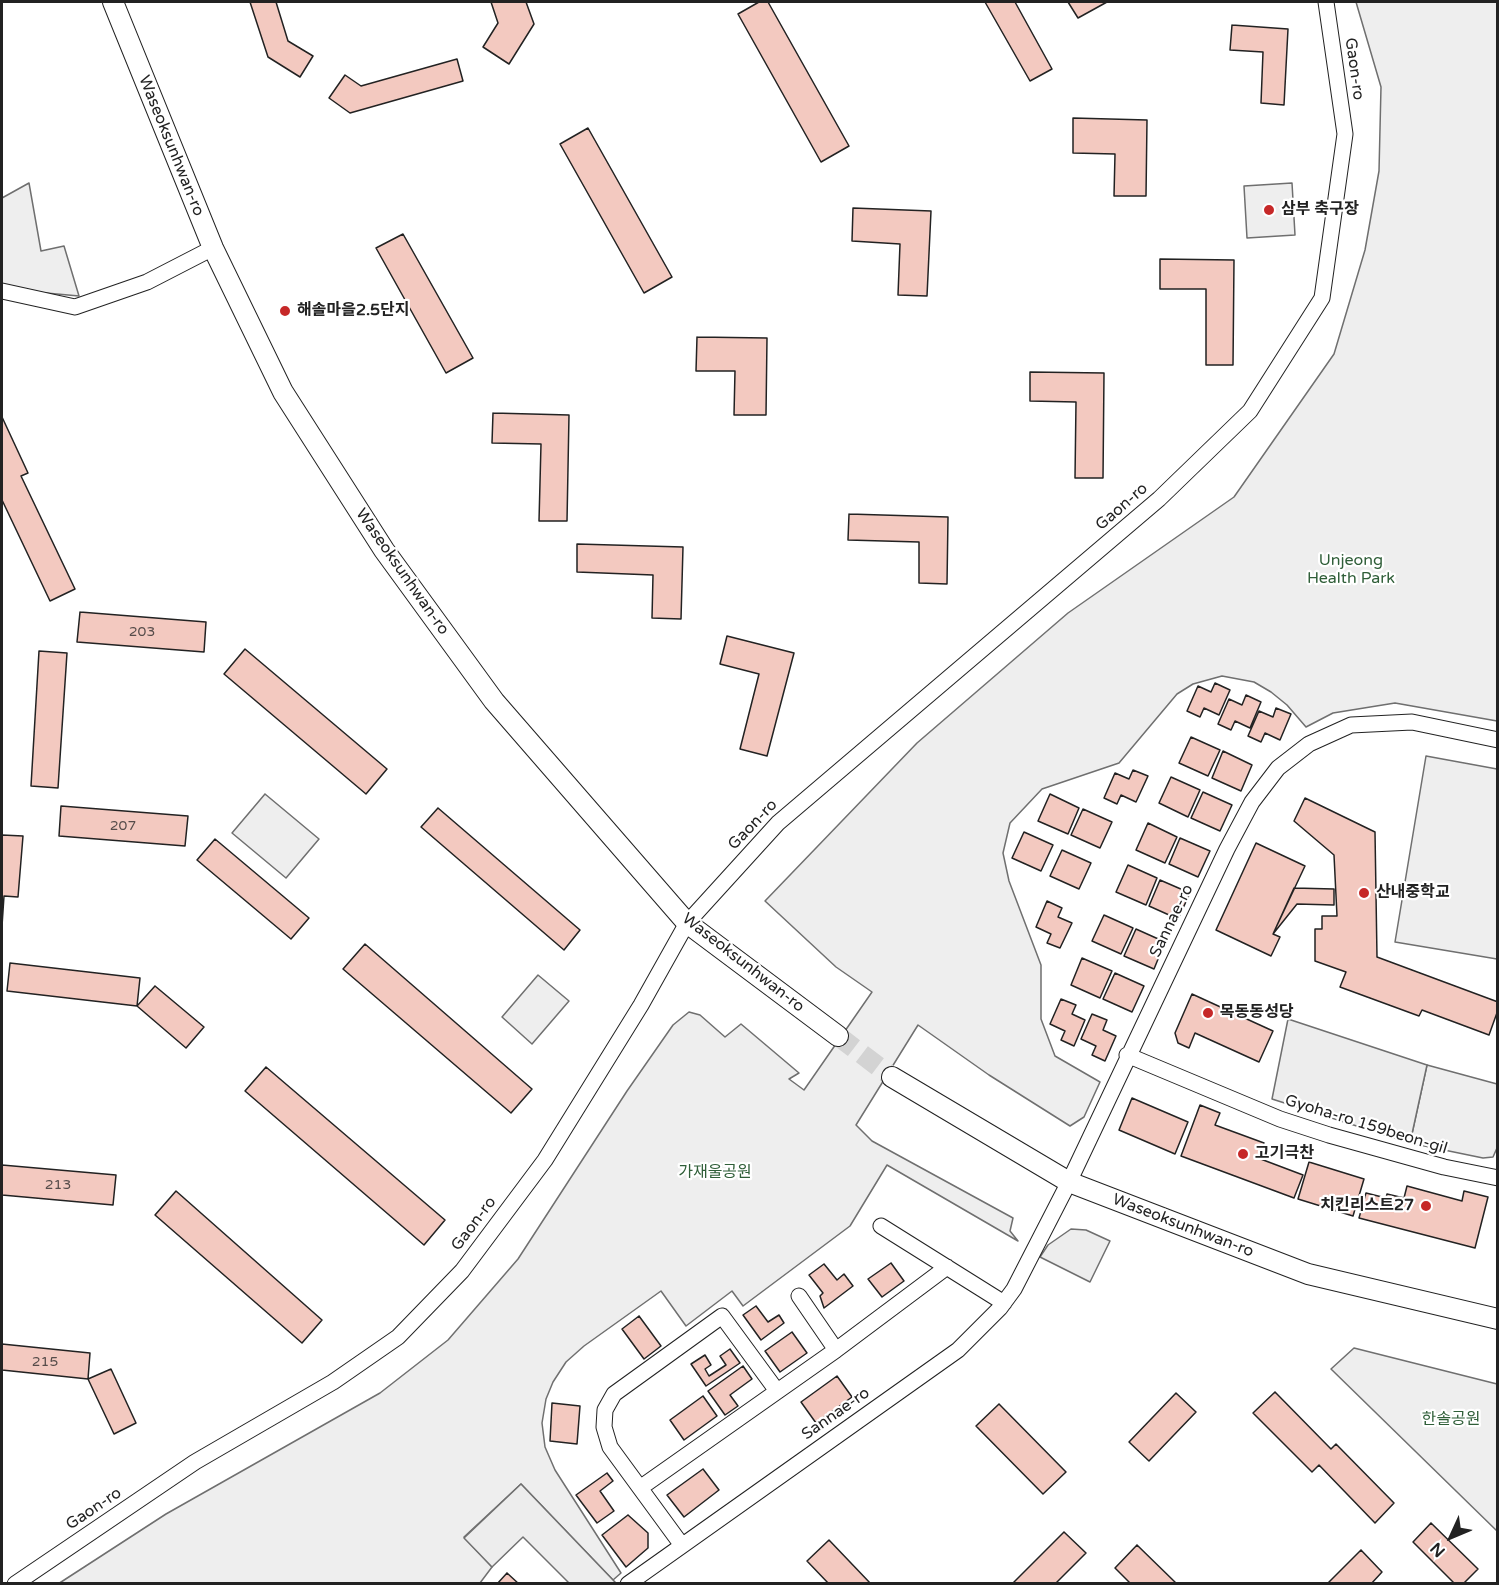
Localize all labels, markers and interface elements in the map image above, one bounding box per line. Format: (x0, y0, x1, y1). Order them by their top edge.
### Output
street label: Gaon-ro (1340, 37, 1368, 101)
street label: Waseoksunhwan-ro (134, 73, 208, 219)
place label: 삼부 축구장 (1281, 200, 1359, 220)
marker: 삼부 축구장 (1262, 203, 1276, 217)
place label: 해솔마을2.5단지 (297, 301, 410, 321)
marker: 해솔마을2.5단지 (278, 304, 292, 318)
street label: Gaon-ro (1092, 479, 1152, 535)
street label: Waseoksunhwan-ro (351, 505, 453, 639)
park label: Unjeong Health Park (1307, 551, 1395, 589)
house number: 203 (129, 624, 155, 640)
street label: Gaon-ro (724, 796, 782, 854)
house number: 207 (110, 818, 136, 834)
street label: Sannae-ro (1146, 882, 1198, 960)
place label: 산내중학교 (1376, 883, 1450, 903)
marker: 산내중학교 (1357, 886, 1371, 900)
street label: Waseoksunhwan-ro (678, 909, 808, 1017)
place label: 목동동성당 (1220, 1003, 1294, 1023)
marker: 목동동성당 (1201, 1006, 1215, 1020)
street label: Gyoha-ro 159beon-gil (1283, 1091, 1449, 1159)
place label: 고기극찬 (1255, 1144, 1314, 1164)
marker: 고기극찬 (1236, 1147, 1250, 1161)
park label: 가재울공원 (678, 1163, 752, 1183)
house number: 213 (45, 1177, 71, 1193)
street label: Waseoksunhwan-ro (1110, 1190, 1256, 1262)
street label: Gaon-ro (447, 1193, 501, 1255)
place label: 치킨리스트27 (1320, 1196, 1414, 1216)
marker: 치킨리스트27 (1419, 1199, 1433, 1213)
house number: 215 (32, 1354, 58, 1370)
street label: Sannae-ro (798, 1384, 874, 1444)
park label: 한솔공원 (1422, 1410, 1480, 1430)
street label: Gaon-ro (63, 1484, 125, 1534)
north arrow (1421, 1507, 1481, 1567)
text: N (1426, 1538, 1450, 1561)

